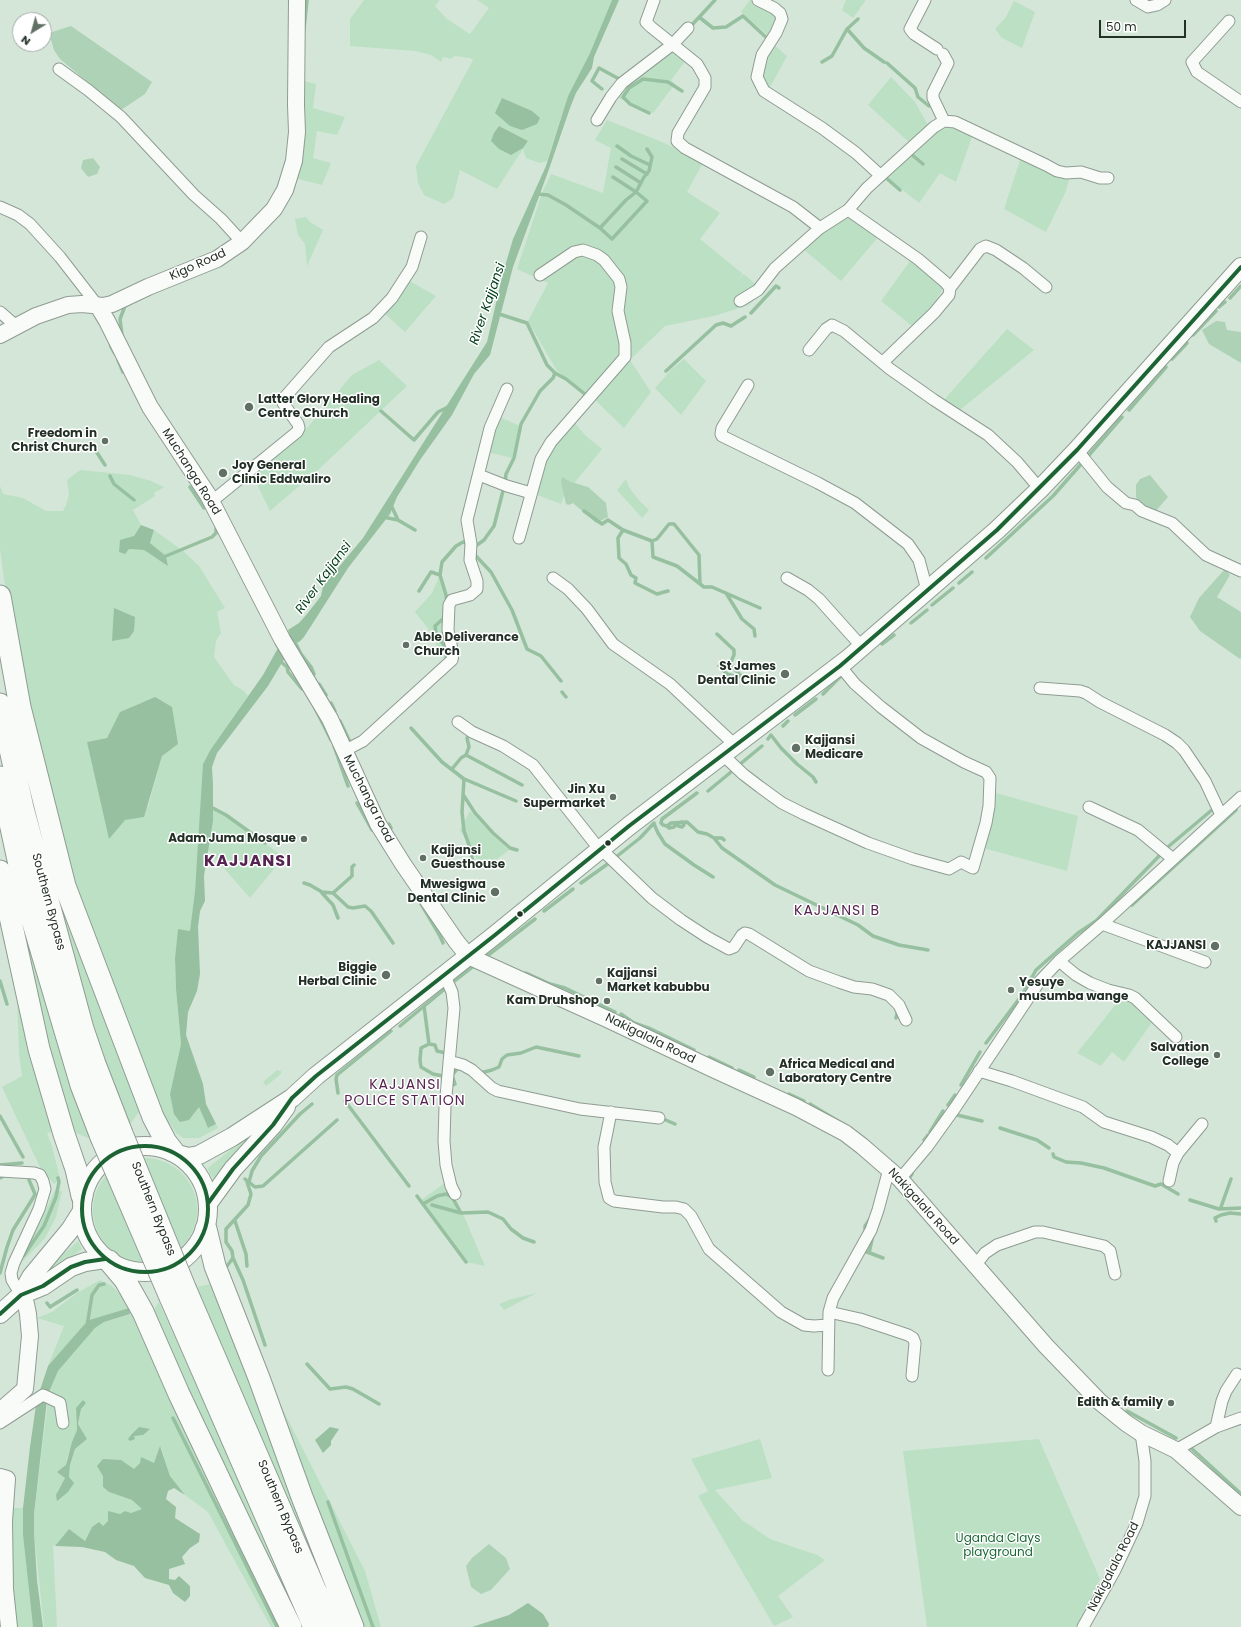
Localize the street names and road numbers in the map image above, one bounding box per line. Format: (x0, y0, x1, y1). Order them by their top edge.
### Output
street label: Kigo Road (168, 246, 228, 284)
street label: Muchanga Road (159, 426, 223, 518)
street label: Muchanga road (340, 753, 396, 845)
street label: Southern Bypass (28, 852, 68, 952)
street label: Nakigalala Road (603, 1011, 697, 1067)
street label: Southern Bypass (128, 1160, 178, 1258)
street label: Nakigalala Road (885, 1166, 961, 1248)
street label: Southern Bypass (254, 1458, 306, 1556)
street label: Nakigalala Road (1085, 1520, 1143, 1614)

